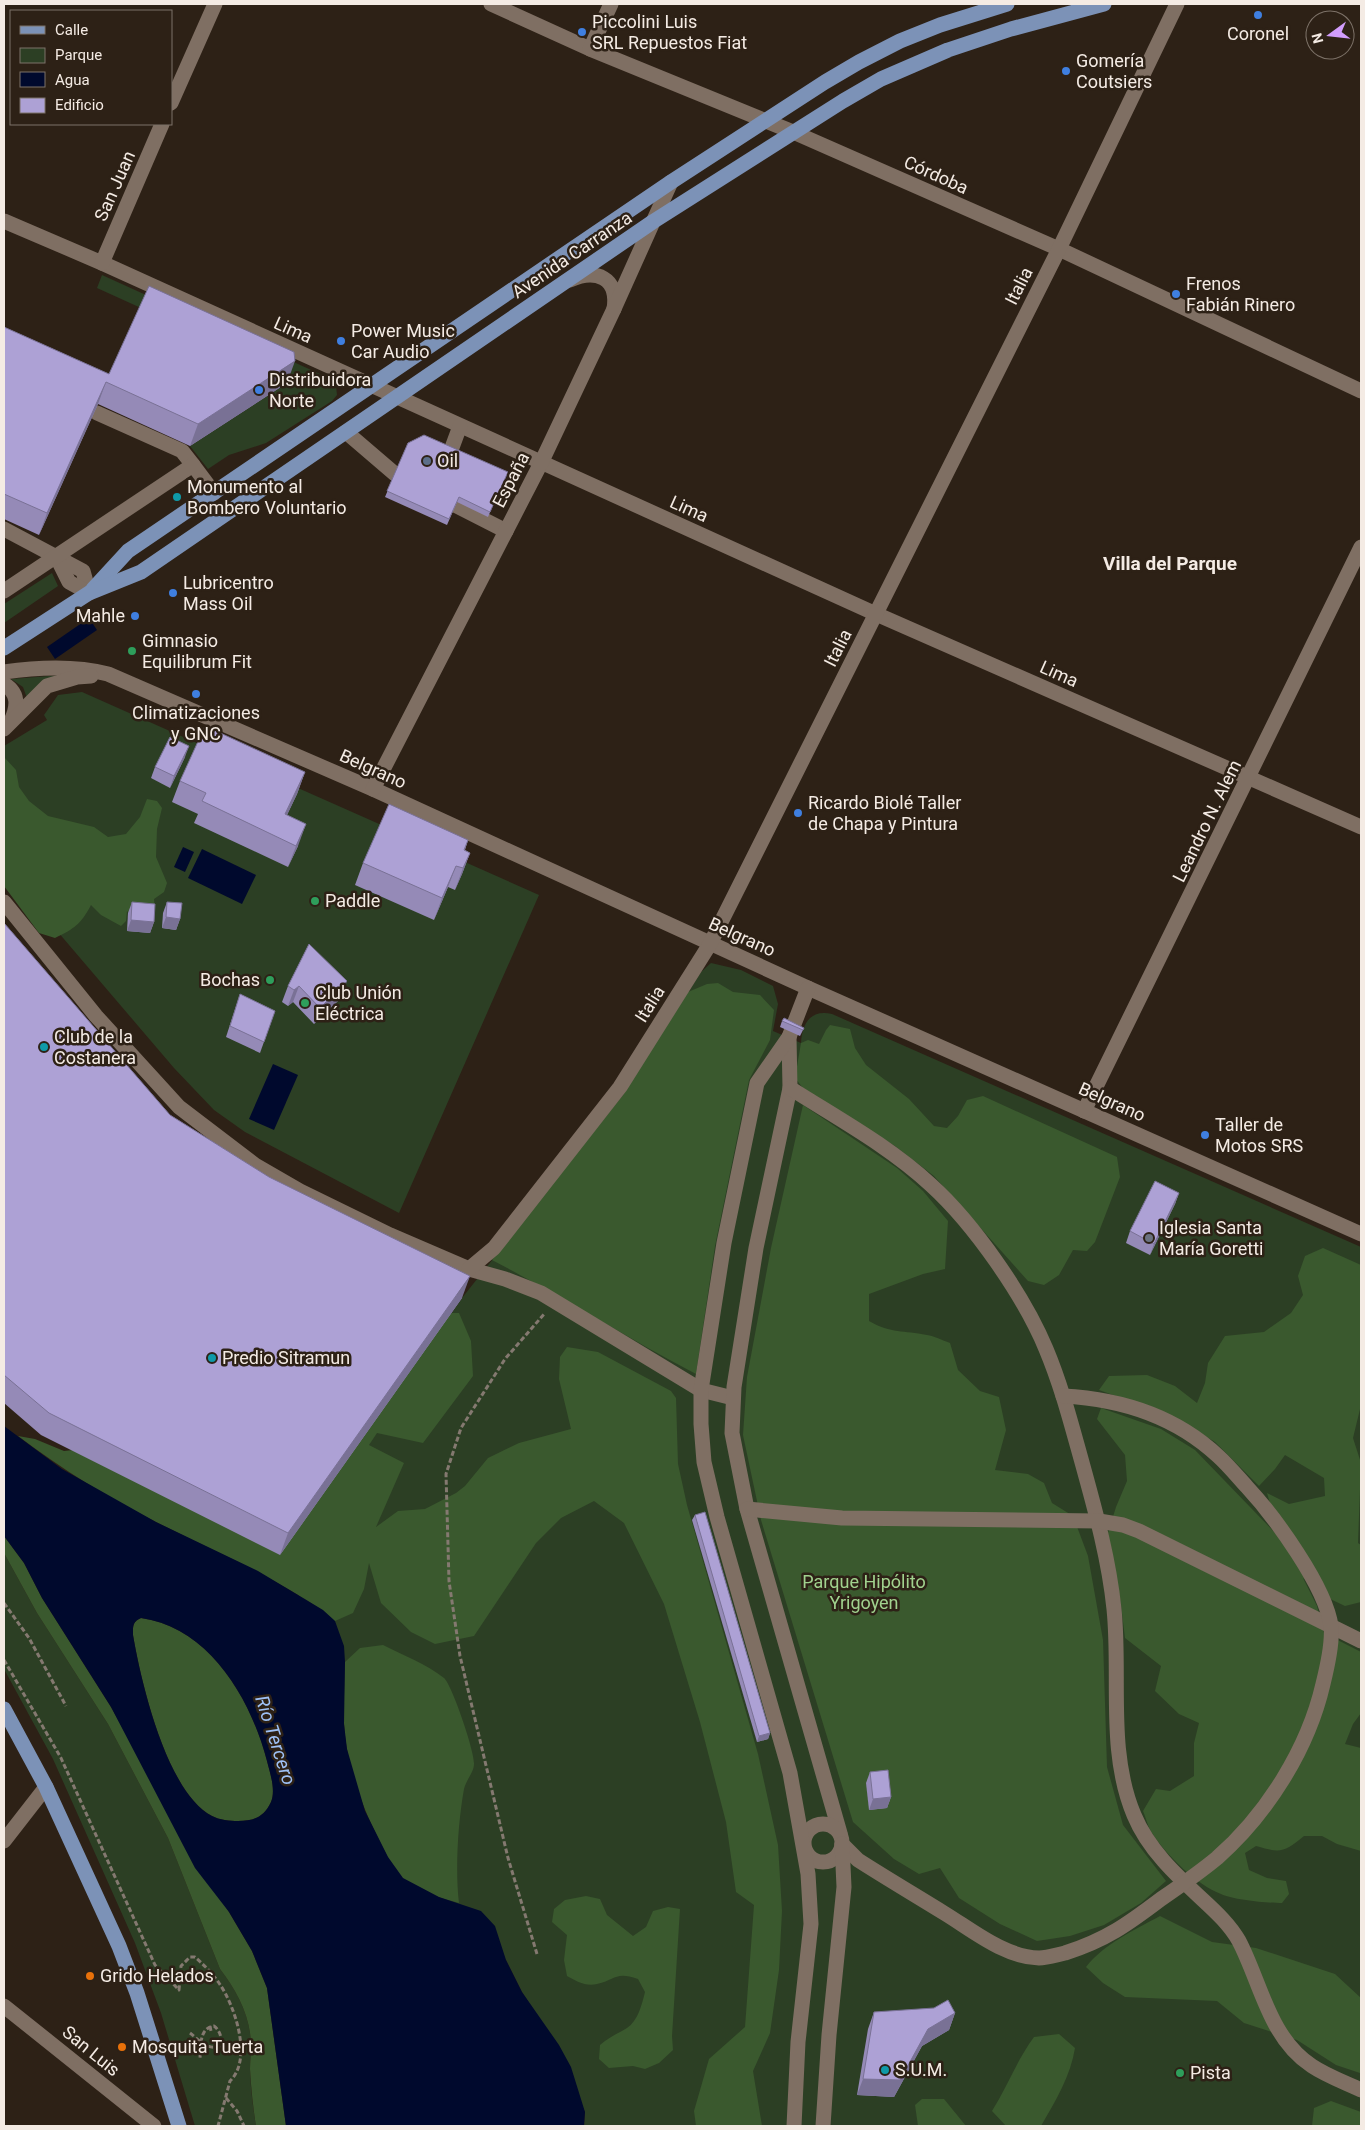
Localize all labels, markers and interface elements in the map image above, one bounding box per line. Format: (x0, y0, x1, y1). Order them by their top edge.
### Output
marker: Coronel (1252, 9, 1264, 21)
legend (10, 10, 172, 125)
north arrow (1305, 10, 1355, 60)
place label: Piccolini Luis SRL Repuestos Fiat (592, 11, 747, 53)
text: Calle (55, 21, 88, 39)
place label: Coronel (1227, 23, 1289, 44)
marker: Piccolini Luis SRL Repuestos Fiat (576, 26, 588, 38)
text: N (1308, 32, 1326, 45)
text: Parque (55, 46, 102, 64)
place label: Gomería Coutsiers (1076, 50, 1152, 92)
marker: Gomería Coutsiers (1060, 65, 1072, 77)
text: Agua (55, 71, 90, 89)
text: Edificio (55, 96, 104, 114)
street label: San Juan (90, 148, 139, 224)
street label: Córdoba (901, 151, 972, 198)
street label: Avenida Carranza (508, 207, 636, 302)
street label: Italia (1000, 264, 1037, 308)
place label: Frenos Fabián Rinero (1186, 273, 1295, 315)
marker: Frenos Fabián Rinero (1170, 288, 1182, 300)
street label: Lima (271, 312, 316, 347)
place label: Power Music Car Audio (351, 320, 455, 362)
marker: Power Music Car Audio (335, 335, 347, 347)
place label: Distribuidora Norte (269, 369, 371, 411)
marker: Distribuidora Norte (253, 384, 265, 396)
street label: España (488, 449, 533, 511)
place label: Oil (437, 450, 458, 471)
marker: Oil (421, 455, 433, 467)
place label: Monumento al Bombero Voluntario (187, 476, 347, 518)
marker: Monumento al Bombero Voluntario (171, 491, 183, 503)
street label: Lima (667, 491, 712, 526)
district label: Villa del Parque (1103, 552, 1237, 575)
place label: Lubricentro Mass Oil (183, 572, 274, 614)
marker: Lubricentro Mass Oil (167, 587, 179, 599)
place label: Mahle (76, 605, 125, 626)
marker: Mahle (129, 610, 141, 622)
street label: Italia (819, 626, 856, 670)
place label: Gimnasio Equilibrum Fit (142, 630, 252, 672)
marker: Gimnasio Equilibrum Fit (126, 645, 138, 657)
street label: Lima (1037, 656, 1082, 691)
marker: Climatizaciones y GNC (190, 688, 202, 700)
place label: Climatizaciones y GNC (132, 702, 260, 744)
street label: Belgrano (337, 745, 410, 793)
street label: Leandro N. Alem (1168, 756, 1245, 885)
place label: Ricardo Biolé Taller de Chapa y Pintura (808, 792, 961, 834)
marker: Ricardo Biolé Taller de Chapa y Pintura (792, 807, 804, 819)
place label: Paddle (325, 890, 380, 911)
marker: Paddle (309, 895, 321, 907)
street label: Belgrano (706, 913, 779, 961)
place label: Bochas (200, 969, 260, 990)
marker: Bochas (264, 974, 276, 986)
place label: Club Unión Eléctrica (315, 982, 402, 1024)
street label: Italia (630, 982, 669, 1026)
marker: Club Unión Eléctrica (299, 997, 311, 1009)
place label: Club de la Costanera (54, 1026, 136, 1068)
marker: Club de la Costanera (38, 1041, 50, 1053)
street label: Belgrano (1076, 1078, 1149, 1126)
place label: Taller de Motos SRS (1215, 1114, 1303, 1156)
marker: Taller de Motos SRS (1199, 1129, 1211, 1141)
place label: Iglesia Santa María Goretti (1159, 1217, 1263, 1259)
marker: Iglesia Santa María Goretti (1143, 1232, 1155, 1244)
place label: Predio Sitramun (222, 1347, 350, 1368)
marker: Predio Sitramun (206, 1352, 218, 1364)
park label: Parque Hipólito Yrigoyen (802, 1571, 926, 1613)
water label: Río Tercero (250, 1693, 301, 1788)
place label: Grido Helados (100, 1965, 214, 1986)
marker: Grido Helados (84, 1970, 96, 1982)
street label: San Luis (58, 2021, 124, 2080)
place label: Mosquita Tuerta (132, 2036, 263, 2057)
marker: Mosquita Tuerta (116, 2041, 128, 2053)
place label: S.U.M. (895, 2059, 947, 2080)
place label: Pista (1190, 2062, 1231, 2083)
marker: S.U.M. (879, 2064, 891, 2076)
marker: Pista (1174, 2067, 1186, 2079)

